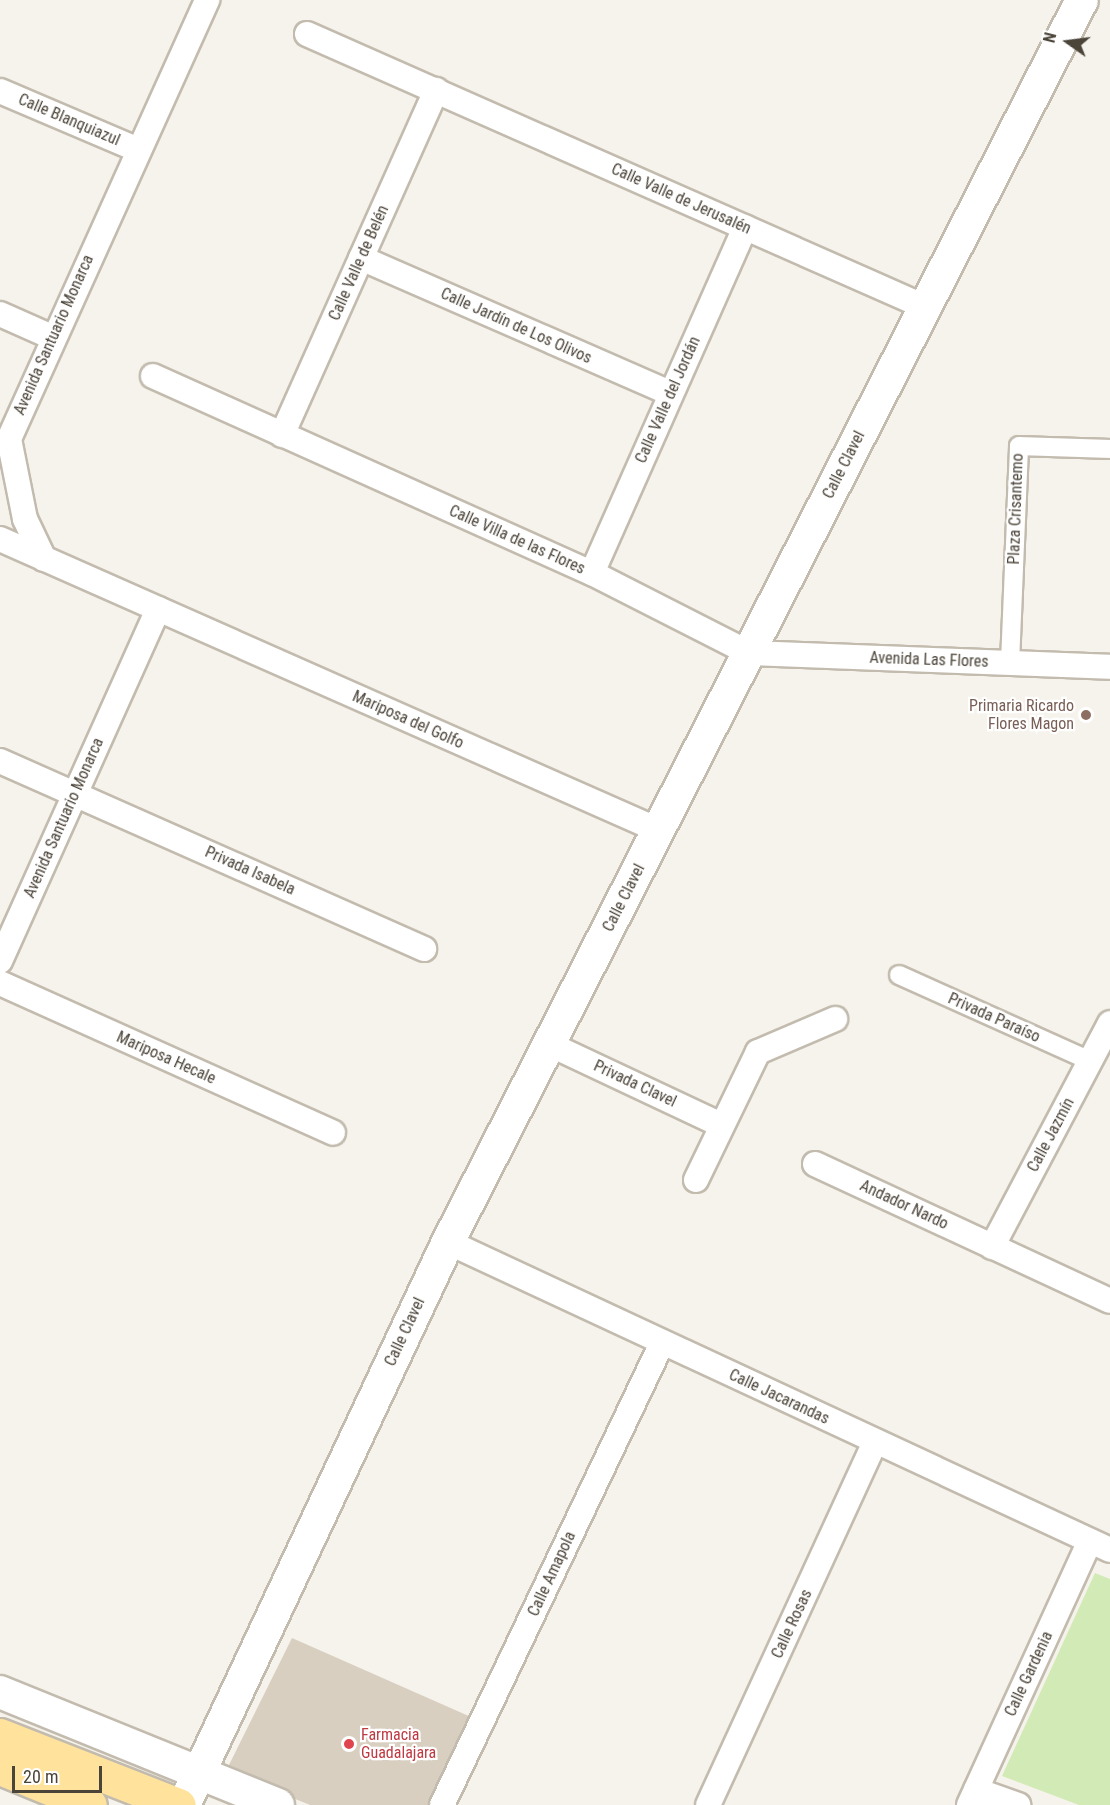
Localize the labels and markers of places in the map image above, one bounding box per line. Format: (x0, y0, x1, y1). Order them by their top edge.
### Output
place label: Primaria Ricardo Flores Magon (969, 696, 1074, 734)
marker: Primaria Ricardo Flores Magon (1079, 708, 1093, 722)
place label: Farmacia Guadalajara (361, 1725, 436, 1763)
marker: Farmacia Guadalajara (342, 1737, 356, 1751)

